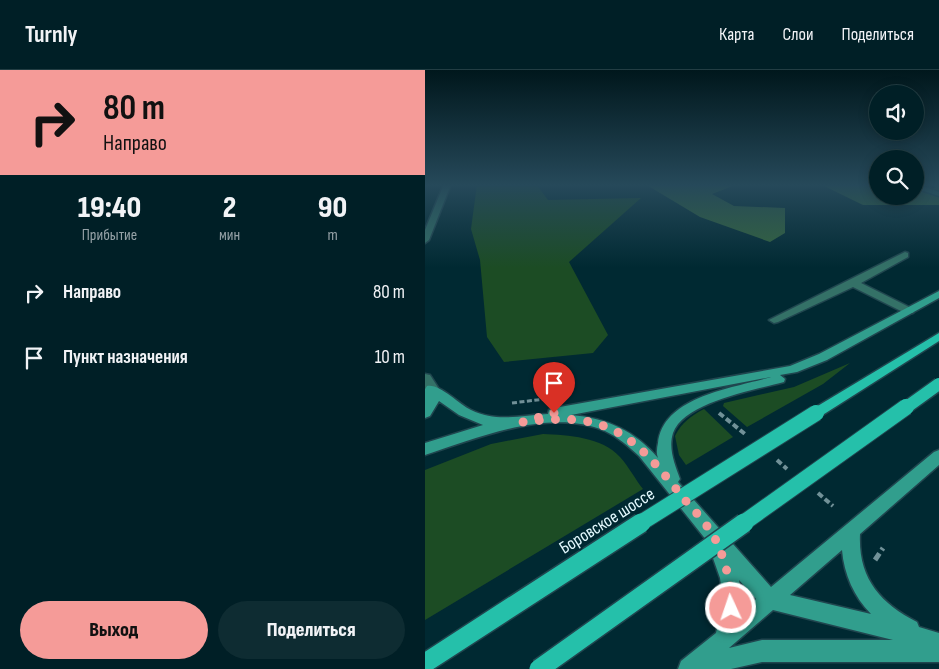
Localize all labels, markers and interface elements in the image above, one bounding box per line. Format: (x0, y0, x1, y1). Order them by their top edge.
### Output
text: Turnly (25, 20, 78, 49)
text: Карта (719, 24, 755, 45)
text: Слои (783, 24, 814, 45)
text: Поделиться (842, 24, 914, 45)
map controls (869, 85, 924, 205)
button: sound (869, 85, 924, 140)
text: 80 m (103, 87, 165, 130)
icon: right (20, 90, 85, 155)
text: Направо (103, 130, 167, 157)
button: search (869, 150, 924, 205)
text: 19:40 (78, 190, 141, 226)
text: 2 (223, 190, 236, 226)
text: 90 (318, 190, 347, 226)
text: Прибытие (82, 226, 137, 245)
text: мин (219, 226, 240, 245)
text: m (327, 226, 338, 245)
icon: right (20, 279, 48, 307)
text: Направо (63, 281, 121, 304)
text: 80 m (373, 281, 405, 304)
icon: arrive (20, 344, 48, 372)
text: Пункт назначения (63, 346, 188, 369)
text: 10 m (375, 346, 405, 369)
pin (533, 362, 575, 413)
icon: arrive (540, 369, 568, 397)
street label: Боровское шоссе (556, 483, 658, 559)
position arrow (704, 581, 756, 633)
button: Выход (20, 601, 208, 659)
button: Поделиться (218, 601, 405, 659)

